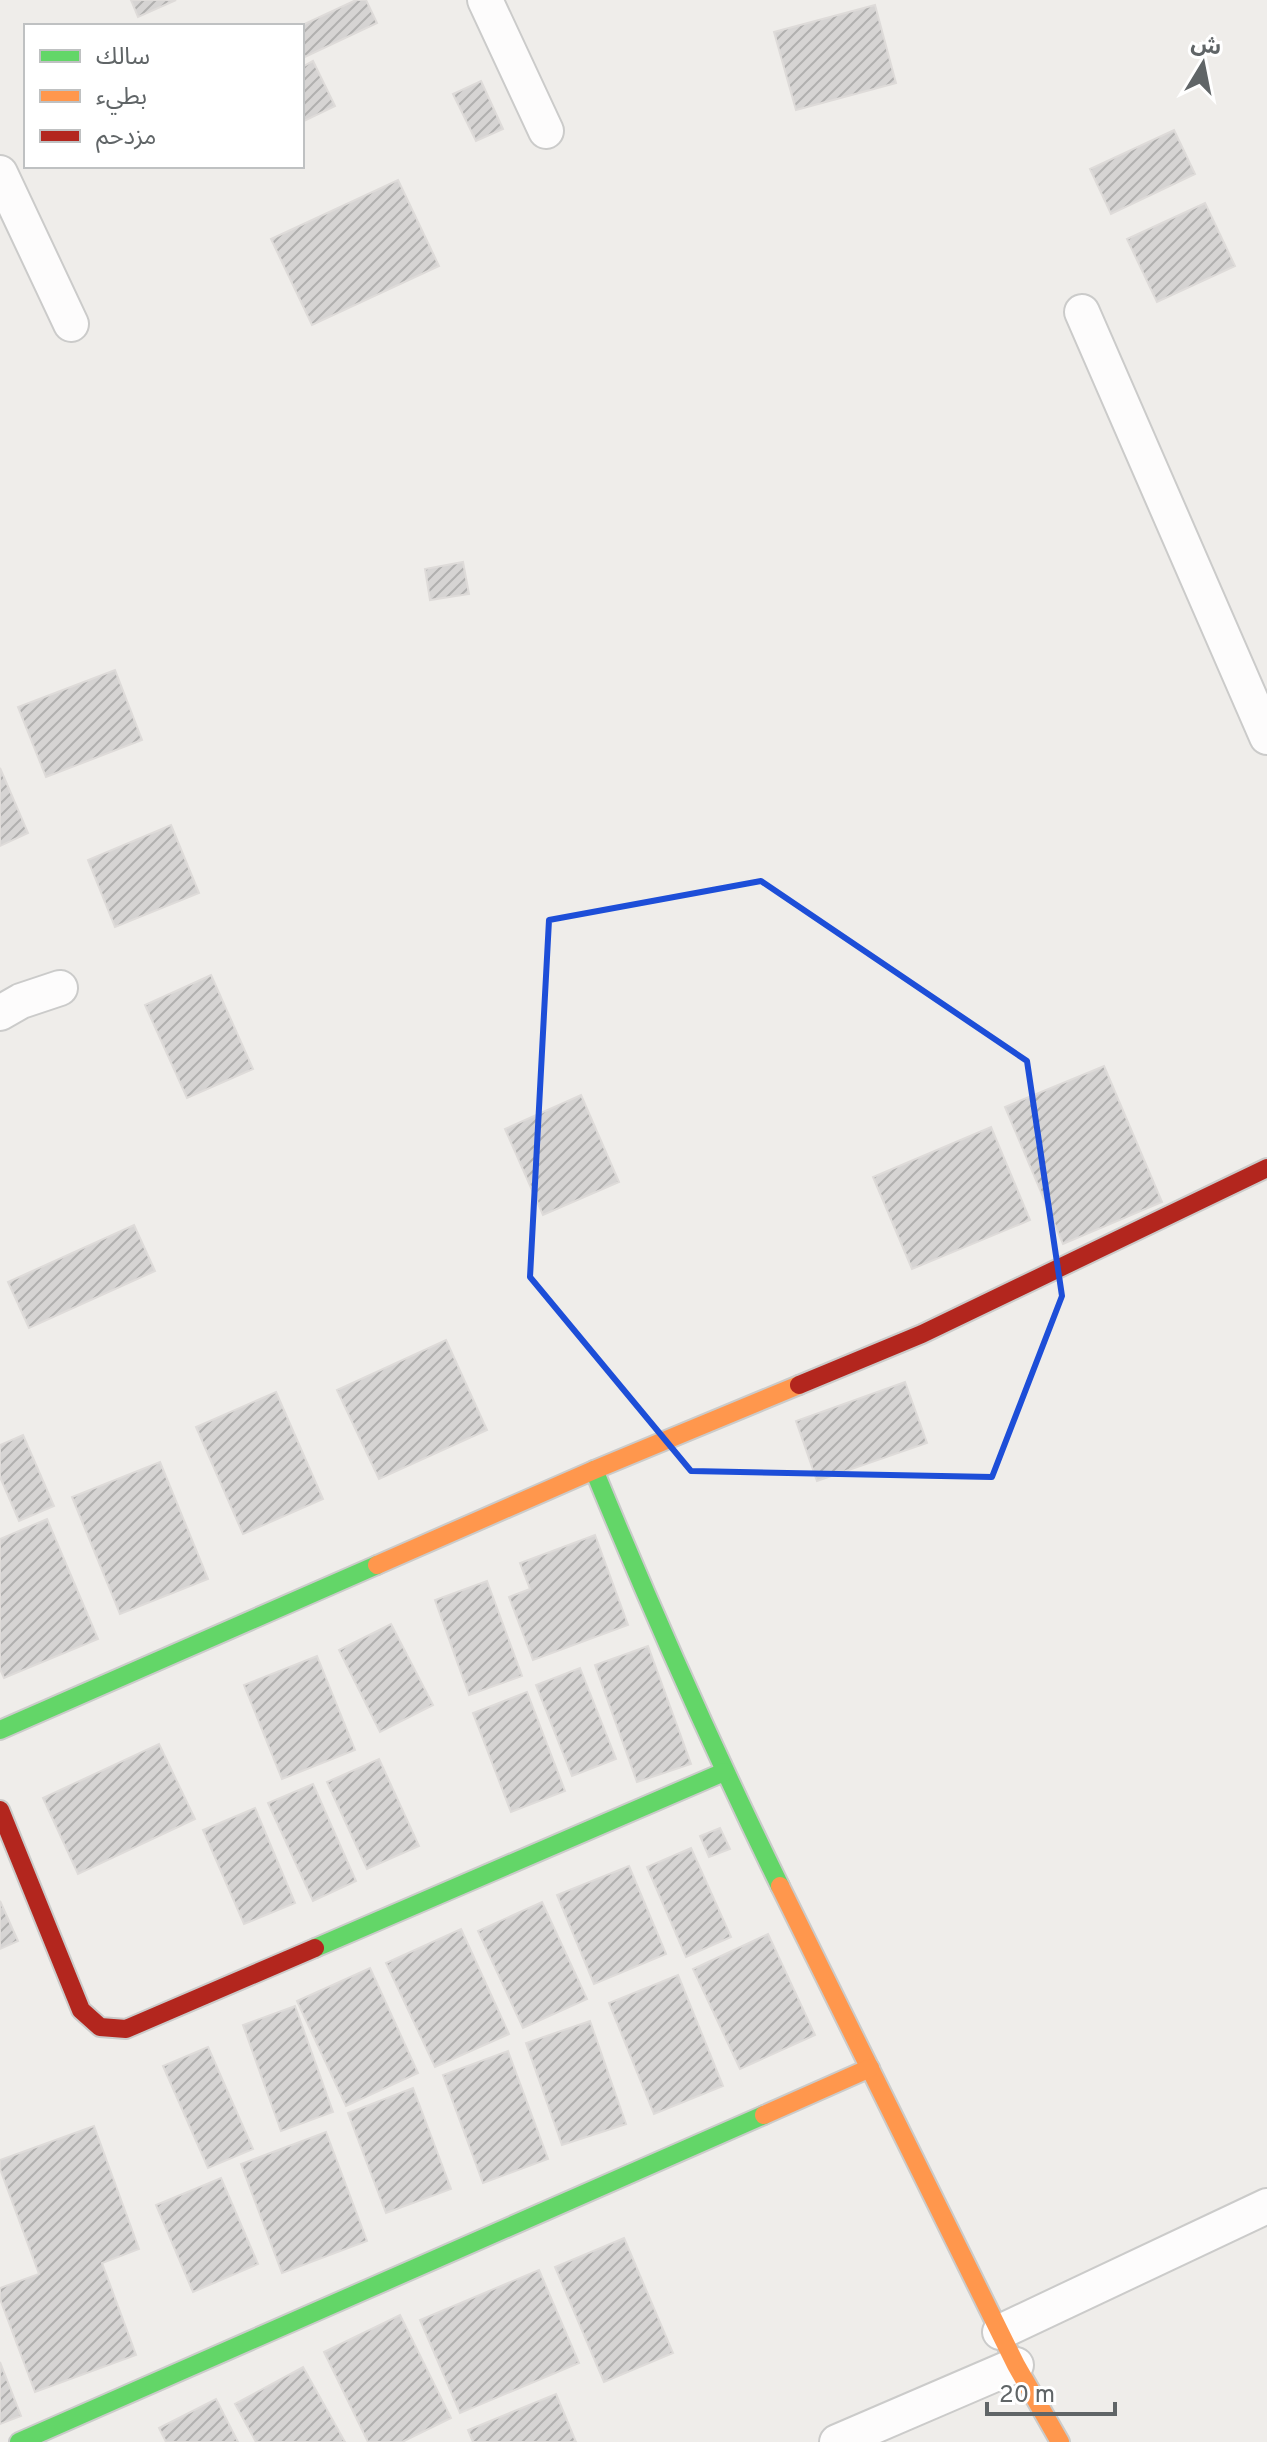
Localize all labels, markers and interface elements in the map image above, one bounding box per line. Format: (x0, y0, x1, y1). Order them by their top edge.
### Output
legend (24, 24, 304, 168)
north arrow (1163, 24, 1243, 104)
text: ش (1189, 31, 1223, 63)
text: سالك (96, 43, 150, 73)
text: بطيء (96, 83, 147, 115)
text: مزدحم (96, 123, 156, 153)
scale bar (987, 2366, 1115, 2416)
text: 20 m (999, 2381, 1055, 2411)

